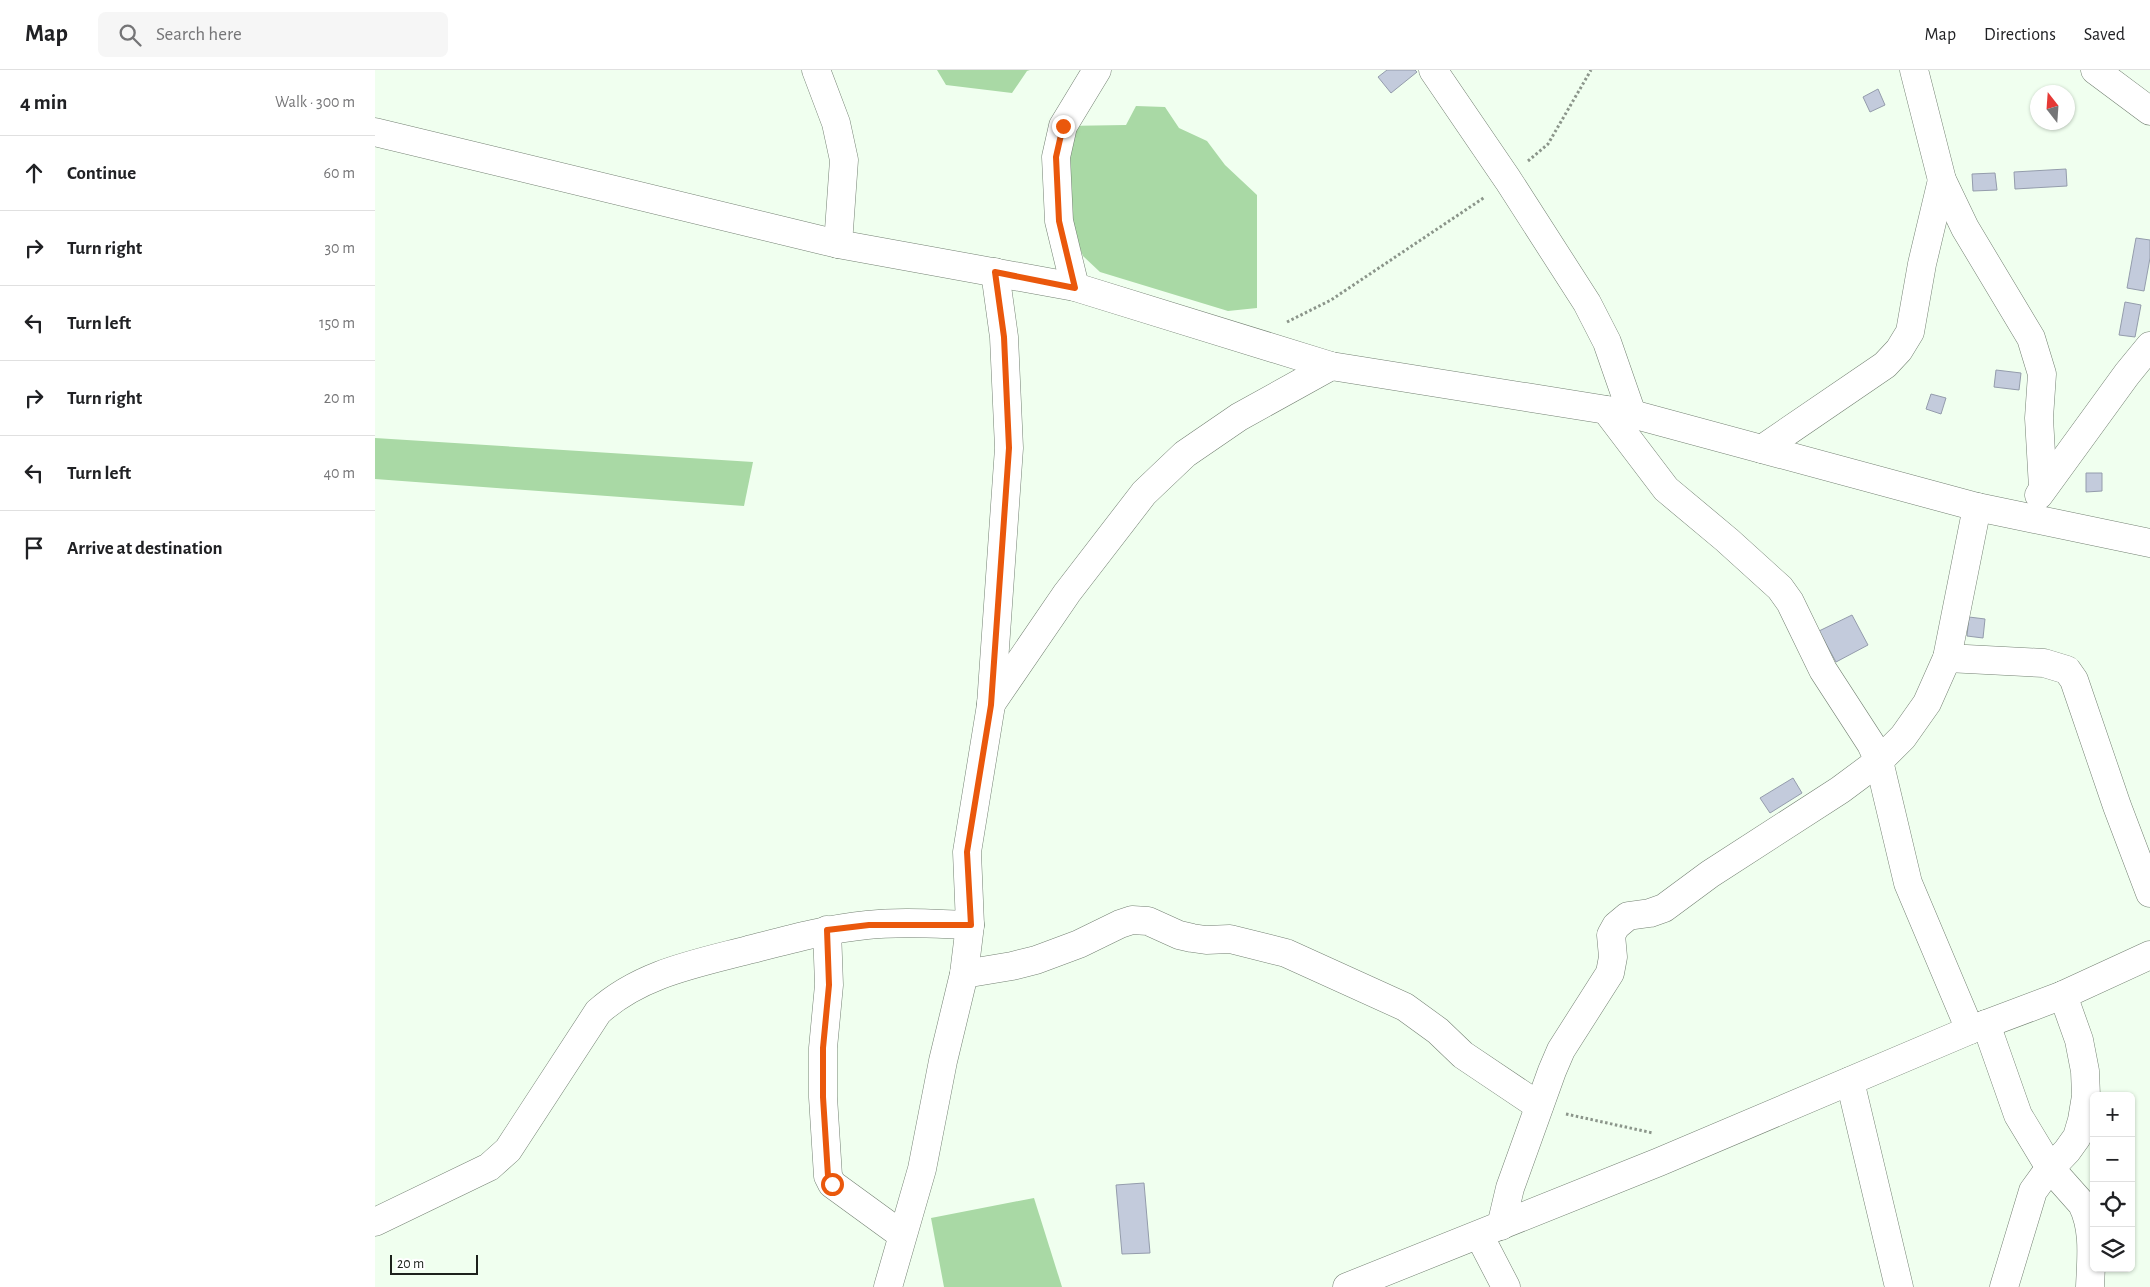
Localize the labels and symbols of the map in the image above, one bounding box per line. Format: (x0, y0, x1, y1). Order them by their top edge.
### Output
north arrow (2030, 85, 2075, 130)
route end (1052, 115, 1075, 138)
route start (821, 1173, 844, 1196)
scale bar (390, 1252, 477, 1275)

